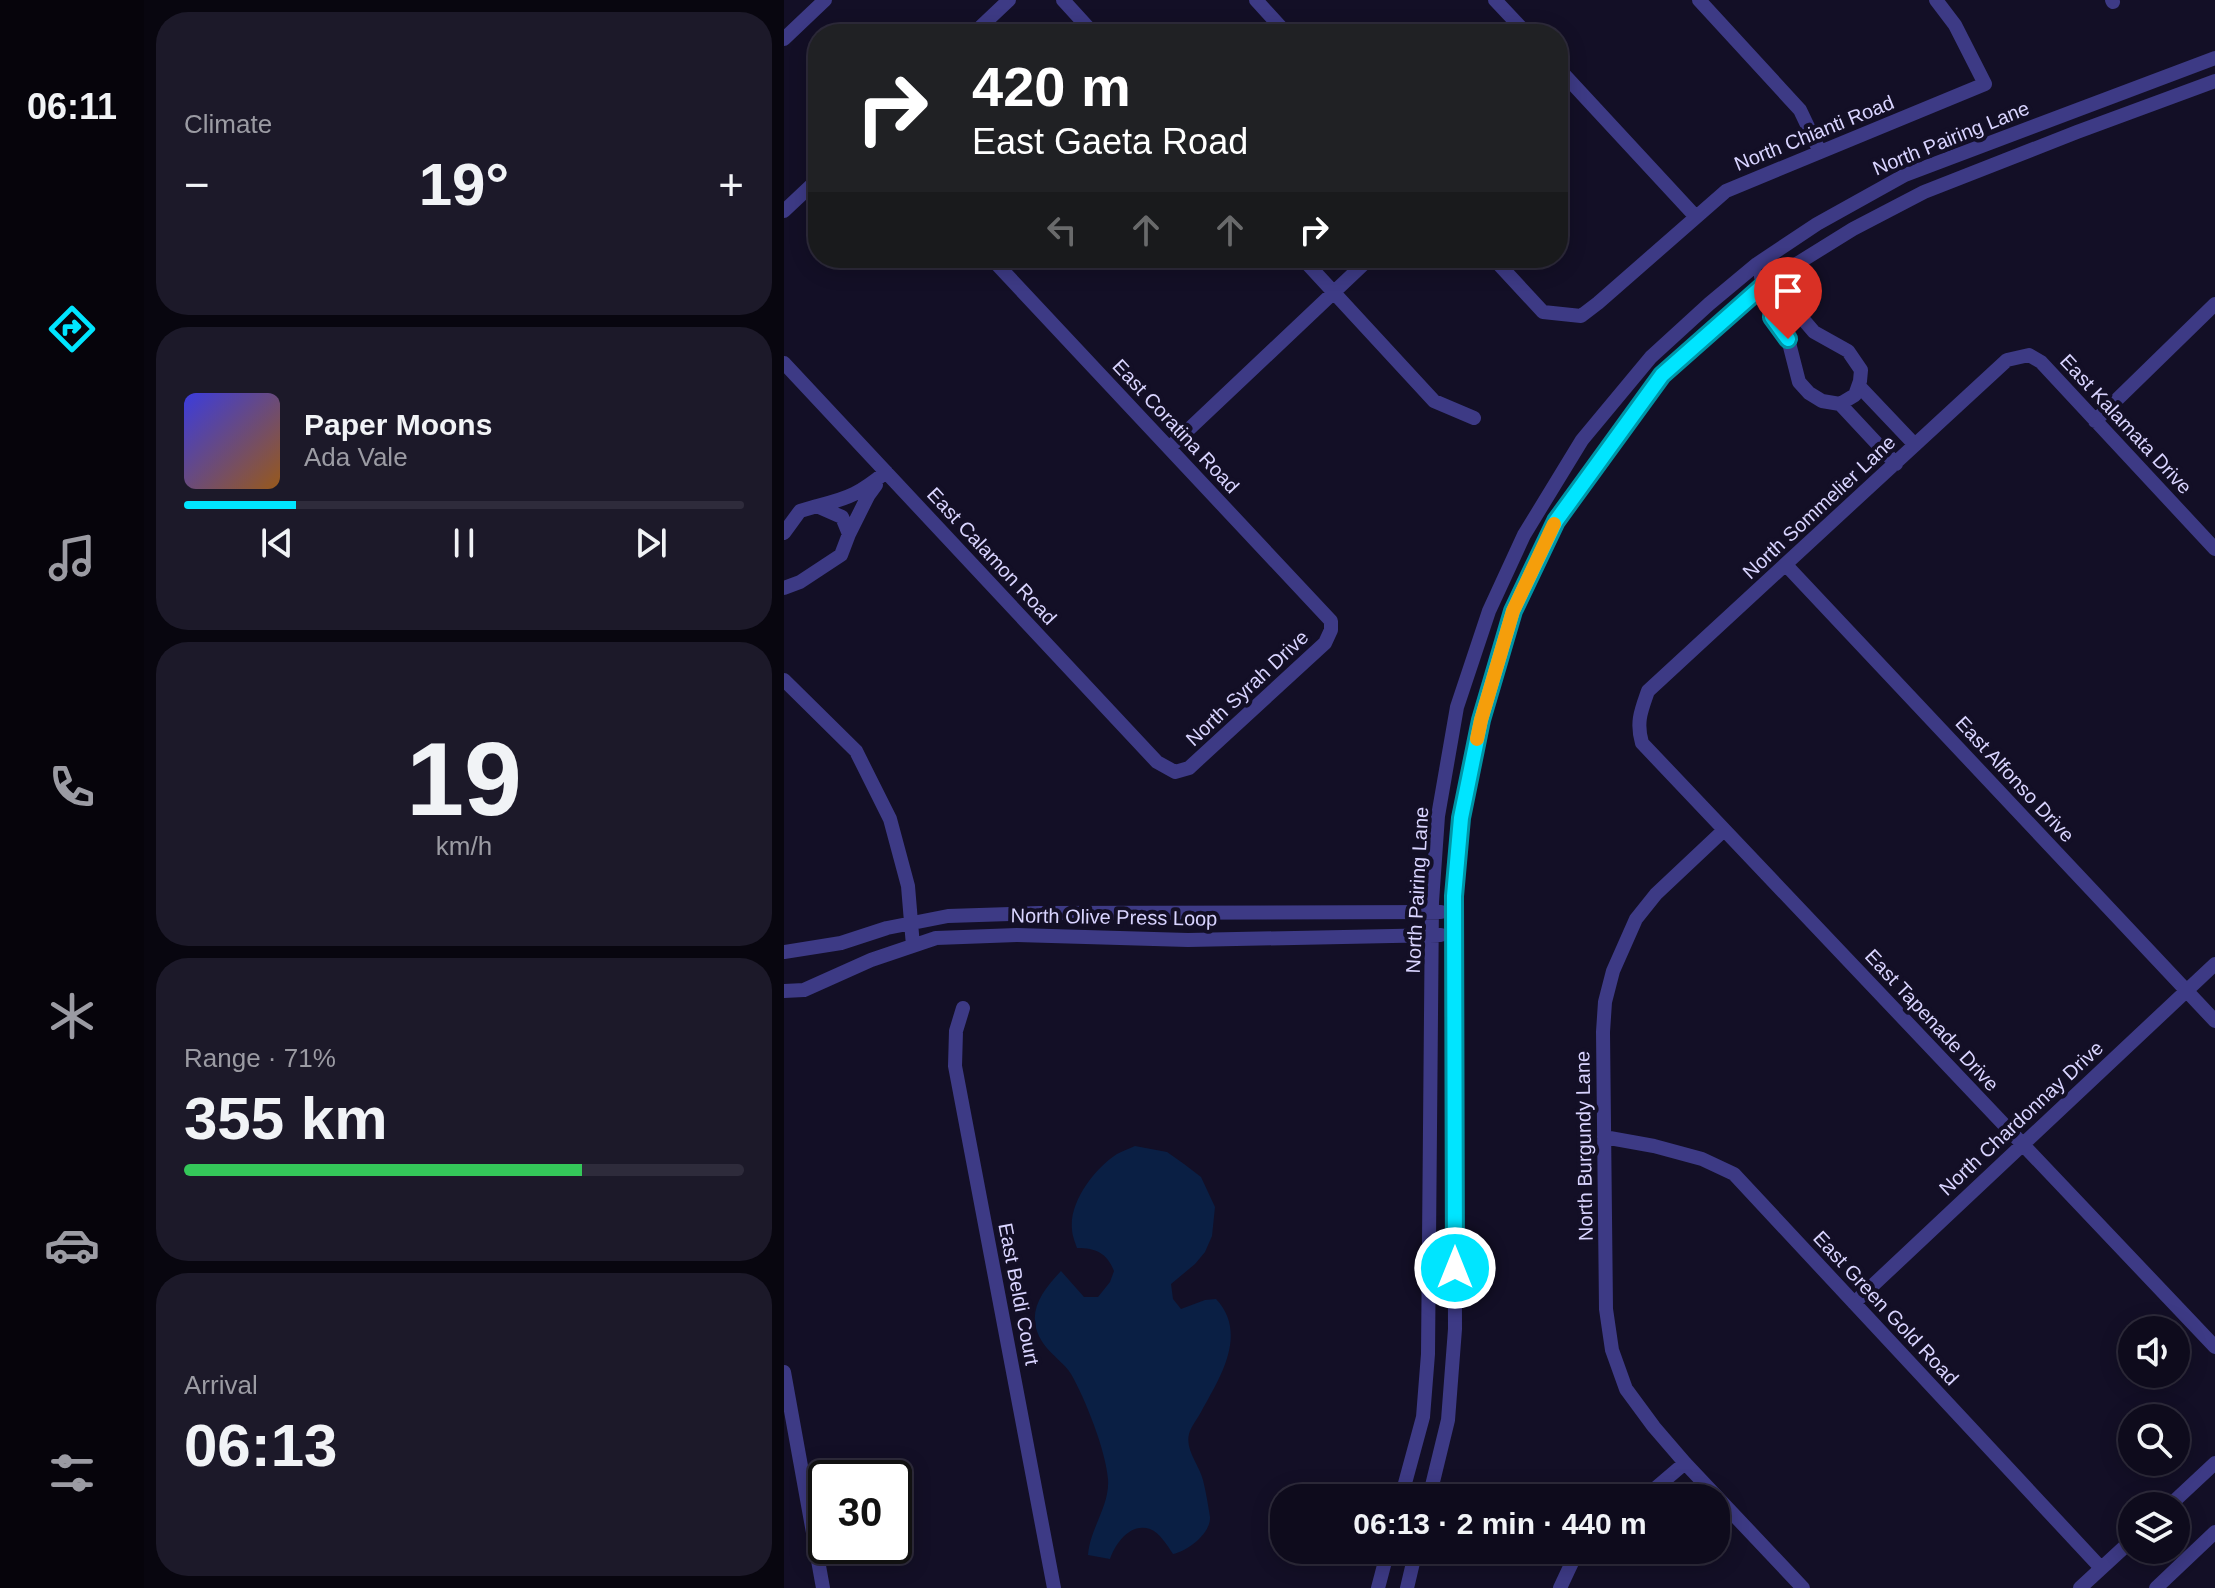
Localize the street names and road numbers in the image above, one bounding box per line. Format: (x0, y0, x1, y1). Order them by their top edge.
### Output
street label: North Chianti Road (1731, 91, 1897, 175)
street label: North Pairing Lane (1870, 97, 2032, 179)
street label: East Kalamata Drive (2056, 350, 2196, 498)
street label: East Coratina Road (1108, 355, 1244, 497)
street label: North Sommelier Lane (1738, 431, 1900, 583)
street label: East Calamon Road (923, 483, 1061, 629)
street label: North Syrah Drive (1181, 626, 1313, 750)
street label: East Alfonso Drive (1951, 712, 2079, 846)
street label: North Pairing Lane (1402, 806, 1432, 974)
street label: North Olive Press Loop (1010, 904, 1218, 930)
street label: East Tapenade Drive (1861, 945, 2003, 1095)
street label: North Chardonnay Drive (1935, 1036, 2107, 1200)
street label: North Burgundy Lane (1571, 1051, 1597, 1241)
street label: East Beldi Court (994, 1221, 1044, 1367)
street label: East Green Gold Road (1809, 1227, 1963, 1389)

